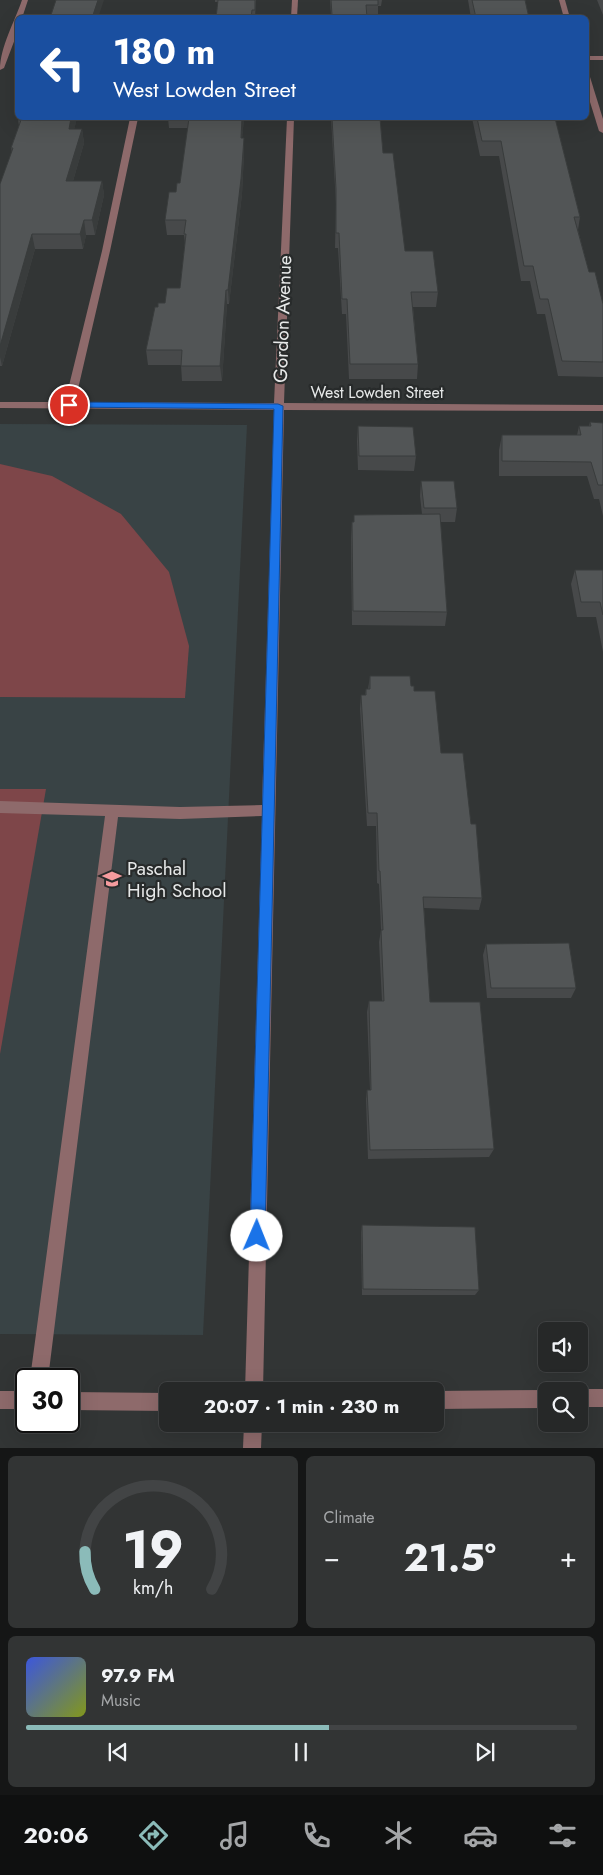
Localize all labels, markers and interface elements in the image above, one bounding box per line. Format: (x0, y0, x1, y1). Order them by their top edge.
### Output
text: 180 m (113, 27, 215, 77)
icon: left (30, 35, 95, 100)
text: West Lowden Street (113, 73, 296, 105)
street label: Gordon Avenue (267, 255, 298, 383)
street label: West Lowden Street (310, 381, 444, 404)
pin (48, 384, 90, 426)
icon: arrive (55, 391, 83, 419)
place label: Paschal High School (127, 855, 227, 904)
school or university icon: Paschal High School (101, 868, 123, 890)
position arrow (230, 1209, 282, 1261)
map controls (538, 1322, 588, 1432)
button: sound (538, 1322, 588, 1372)
speed limit sign: 30 (15, 1368, 80, 1433)
button: search (538, 1382, 588, 1432)
text: 20:07 · 1 min · 230 m (204, 1393, 399, 1420)
text: Climate (324, 1506, 375, 1529)
text: 19 (122, 1512, 183, 1588)
text: 21.5° (404, 1530, 496, 1585)
text: − (324, 1537, 340, 1578)
text: + (560, 1537, 577, 1578)
text: km/h (133, 1575, 173, 1601)
text: 97.9 FM (101, 1662, 175, 1689)
text: Music (101, 1689, 141, 1712)
icon: previous (104, 1738, 132, 1766)
icon: pause (287, 1738, 315, 1766)
icon: next (471, 1738, 499, 1766)
icon: directions (136, 1818, 171, 1853)
icon: music (217, 1818, 252, 1853)
icon: phone (299, 1818, 334, 1853)
icon: climate (381, 1818, 416, 1853)
icon: car (463, 1818, 498, 1853)
icon: filters (545, 1818, 580, 1853)
text: 20:06 (23, 1819, 89, 1851)

